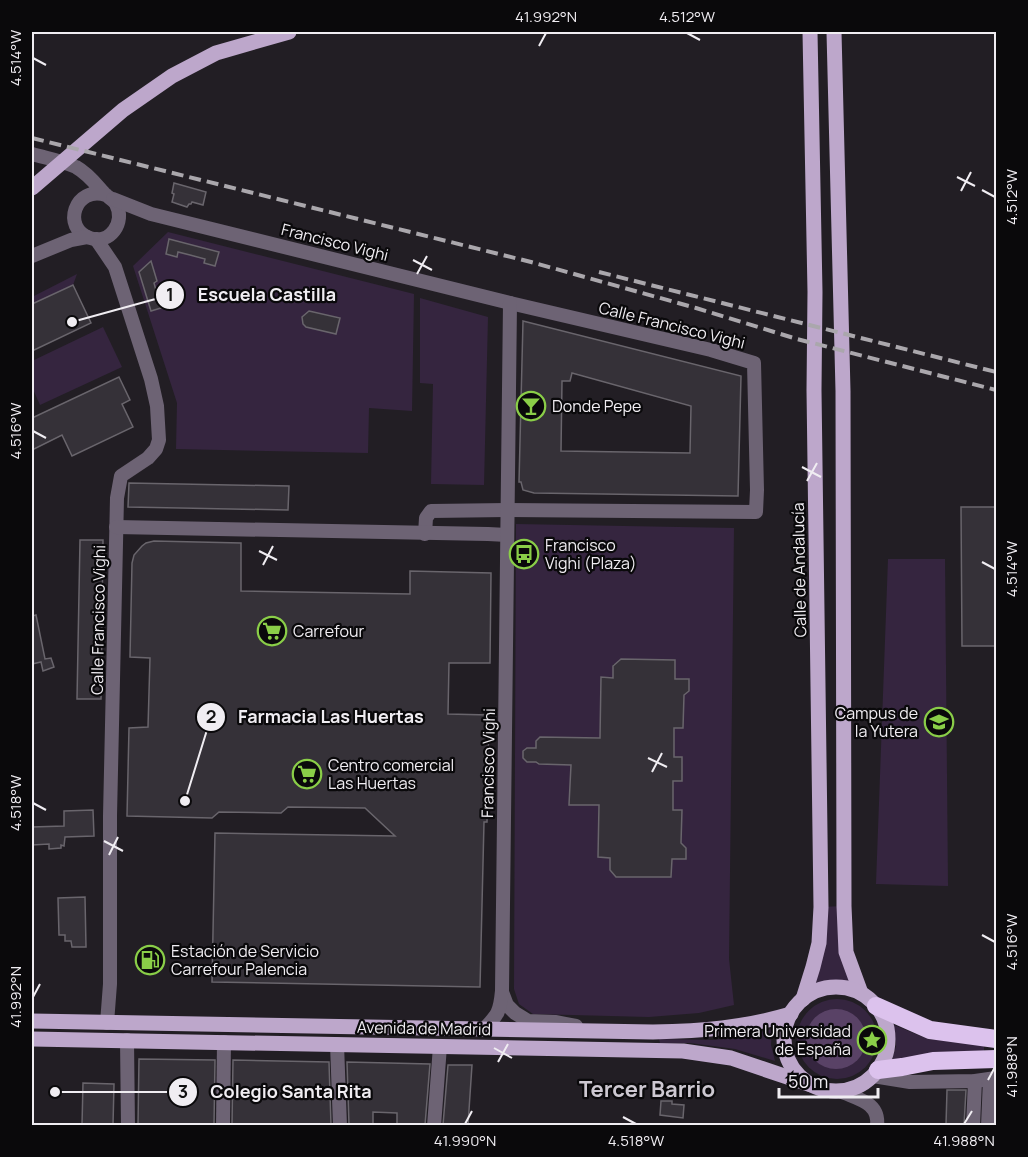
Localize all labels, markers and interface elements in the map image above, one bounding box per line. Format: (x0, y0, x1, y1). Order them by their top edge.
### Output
text: 41.992°N (515, 6, 577, 27)
text: 4.512°W (659, 6, 715, 27)
text: 4.514°W (5, 30, 26, 86)
text: 4.512°W (1001, 169, 1022, 225)
street label: Francisco Vighi (279, 218, 391, 266)
callout: Escuela Castilla (155, 277, 348, 313)
text: 1 (166, 282, 174, 306)
text: Escuela Castilla (198, 282, 336, 306)
street label: Calle Francisco Vighi (597, 296, 747, 354)
bar icon: Donde Pepe (515, 390, 547, 422)
place label: Donde Pepe (552, 395, 641, 417)
text: 4.516°W (5, 403, 26, 459)
street label: Calle de Andalucía (787, 502, 811, 638)
place label: Francisco Vighi (Plaza) (545, 534, 636, 574)
bus stop icon: Francisco Vighi (Plaza) (508, 538, 540, 570)
text: 4.514°W (1001, 541, 1022, 597)
street label: Calle Francisco Vighi (86, 545, 110, 695)
supermarket icon: Carrefour (256, 615, 288, 647)
place label: Carrefour (293, 620, 364, 642)
callout: Farmacia Las Huertas (196, 699, 436, 735)
place label: Campus de la Yutera (835, 702, 918, 742)
text: 2 (206, 704, 216, 728)
text: Farmacia Las Huertas (238, 704, 424, 728)
school or university icon: Campus de la Yutera (923, 706, 955, 738)
street label: Francisco Vighi (476, 708, 500, 818)
place label: Centro comercial Las Huertas (328, 754, 454, 794)
supermarket icon: Centro comercial Las Huertas (291, 758, 323, 790)
text: 4.518°W (5, 775, 26, 831)
text: 4.516°W (1001, 914, 1022, 970)
place label: Estación de Servicio Carrefour Palencia (171, 940, 319, 980)
fuel station icon: Estación de Servicio Carrefour Palencia (134, 944, 166, 976)
text: 41.992°N (5, 966, 26, 1028)
street label: Avenida de Madrid (357, 1016, 491, 1040)
place label: Primera Universidad de España (704, 1020, 851, 1060)
place icon: Primera Universidad de España (856, 1024, 888, 1056)
text: 41.988°N (1001, 1036, 1022, 1098)
scale bar (779, 1061, 878, 1099)
text: 50 m (788, 1069, 828, 1093)
callout: Colegio Santa Rita (168, 1074, 384, 1110)
district label: Tercer Barrio (579, 1074, 715, 1104)
text: 3 (178, 1079, 188, 1103)
text: Colegio Santa Rita (210, 1079, 372, 1103)
text: 41.990°N (434, 1130, 496, 1151)
text: 4.518°W (608, 1130, 664, 1151)
text: 41.988°N (933, 1130, 995, 1151)

